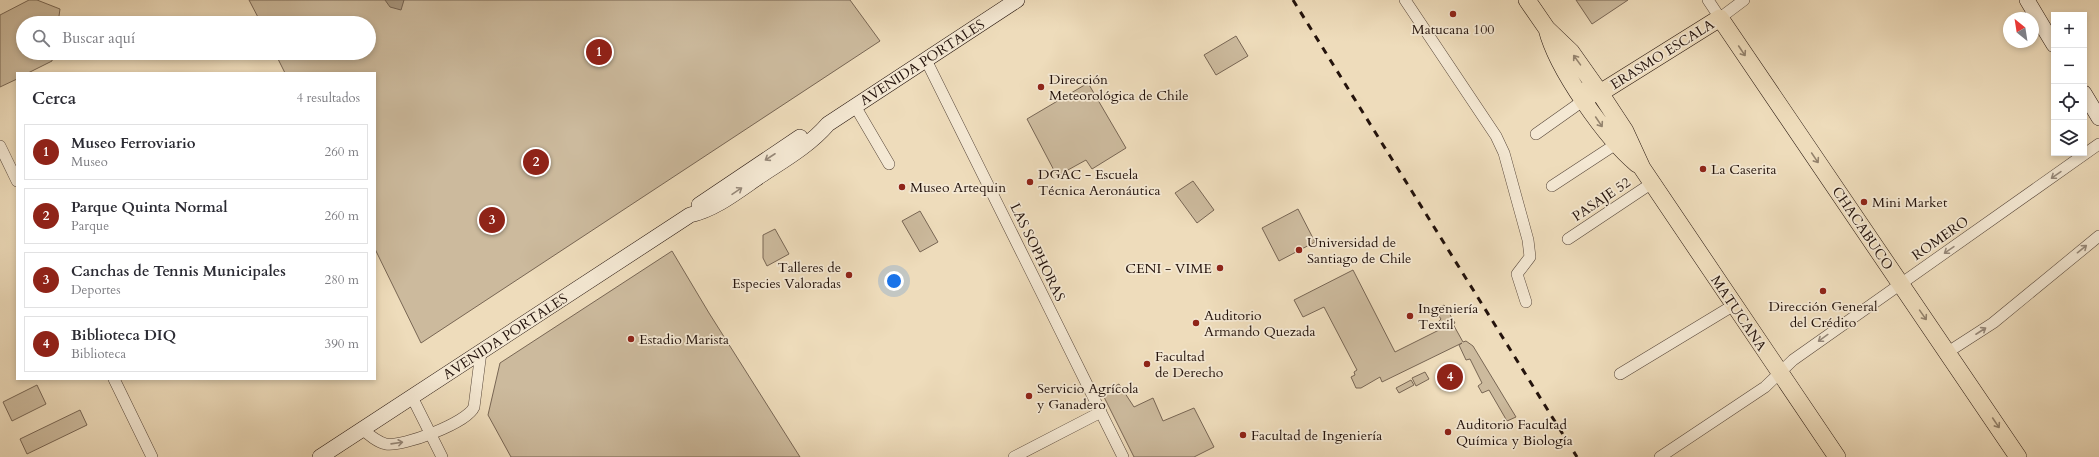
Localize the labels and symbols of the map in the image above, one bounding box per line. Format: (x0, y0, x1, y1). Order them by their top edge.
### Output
marker: Matucana 100 (1448, 9, 1458, 19)
north arrow (2003, 12, 2039, 48)
street label: AVENIDA PORTALES (856, 15, 988, 110)
street label: ERASMO ESCALA (1607, 15, 1718, 94)
place label: Matucana 100 (1411, 20, 1495, 39)
pin: 1 (586, 37, 612, 67)
one-way arrow (1738, 45, 1746, 56)
one-way arrow (1573, 55, 1582, 66)
place label: Dirección Meteorológica de Chile (1049, 70, 1189, 105)
marker: Dirección Meteorológica de Chile (1036, 82, 1046, 92)
one-way arrow (1595, 116, 1603, 127)
pin: 2 (523, 147, 549, 177)
one-way arrow (1811, 152, 1819, 163)
one-way arrow (765, 153, 776, 161)
place label: La Caserita (1711, 160, 1777, 179)
marker: La Caserita (1698, 164, 1708, 174)
place label: DGAC - Escuela Técnica Aeronáutica (1038, 165, 1161, 200)
one-way arrow (2050, 171, 2061, 179)
street label: PASAJE 52 (1568, 173, 1634, 226)
marker: DGAC - Escuela Técnica Aeronáutica (1025, 177, 1035, 187)
place label: Museo Artequin (910, 178, 1006, 197)
marker: Museo Artequin (897, 182, 907, 192)
street label: CHACABUCO (1828, 183, 1898, 274)
one-way arrow (731, 187, 742, 195)
place label: Mini Market (1872, 193, 1948, 212)
marker: Mini Market (1859, 197, 1869, 207)
street label: LAS SOPHORAS (1006, 200, 1070, 305)
pin: 3 (479, 205, 505, 235)
street label: ROMERO (1908, 212, 1973, 265)
place label: Universidad de Santiago de Chile (1307, 233, 1411, 268)
marker: Universidad de Santiago de Chile (1294, 245, 1304, 255)
one-way arrow (1944, 245, 1955, 254)
one-way arrow (2077, 245, 2088, 254)
place label: Talleres de Especies Valoradas (732, 258, 841, 293)
place label: CENI - VIME (1125, 259, 1212, 278)
marker: CENI - VIME (1215, 263, 1225, 273)
marker: Talleres de Especies Valoradas (844, 270, 854, 280)
your location (884, 271, 904, 291)
street label: MATUCANA (1706, 272, 1771, 355)
marker: Dirección General del Crédito (1818, 286, 1828, 296)
street label: AVENIDA PORTALES (439, 289, 571, 384)
place label: Dirección General del Crédito (1768, 297, 1878, 332)
place label: Ingeniería Textil (1418, 299, 1478, 334)
place label: Auditorio Armando Quezada (1204, 306, 1316, 341)
one-way arrow (1919, 310, 1927, 321)
marker: Ingeniería Textil (1405, 311, 1415, 321)
marker: Auditorio Armando Quezada (1191, 318, 1201, 328)
one-way arrow (1975, 326, 1987, 334)
place label: Estadio Marista (639, 330, 729, 349)
marker: Estadio Marista (626, 334, 636, 344)
one-way arrow (1818, 334, 1829, 343)
place label: Facultad de Derecho (1155, 347, 1224, 382)
marker: Facultad de Derecho (1142, 359, 1152, 369)
pin: 4 (1437, 362, 1463, 392)
place label: Servicio Agrícola y Ganadero (1036, 379, 1139, 414)
marker: Servicio Agrícola y Ganadero (1024, 391, 1034, 401)
place label: Auditorio Facultad Química y Biología (1456, 415, 1573, 450)
one-way arrow (1992, 417, 2000, 428)
place label: Facultad de Ingeniería (1251, 426, 1382, 445)
marker: Auditorio Facultad Química y Biología (1443, 427, 1453, 437)
marker: Facultad de Ingeniería (1238, 430, 1248, 440)
one-way arrow (390, 439, 403, 447)

